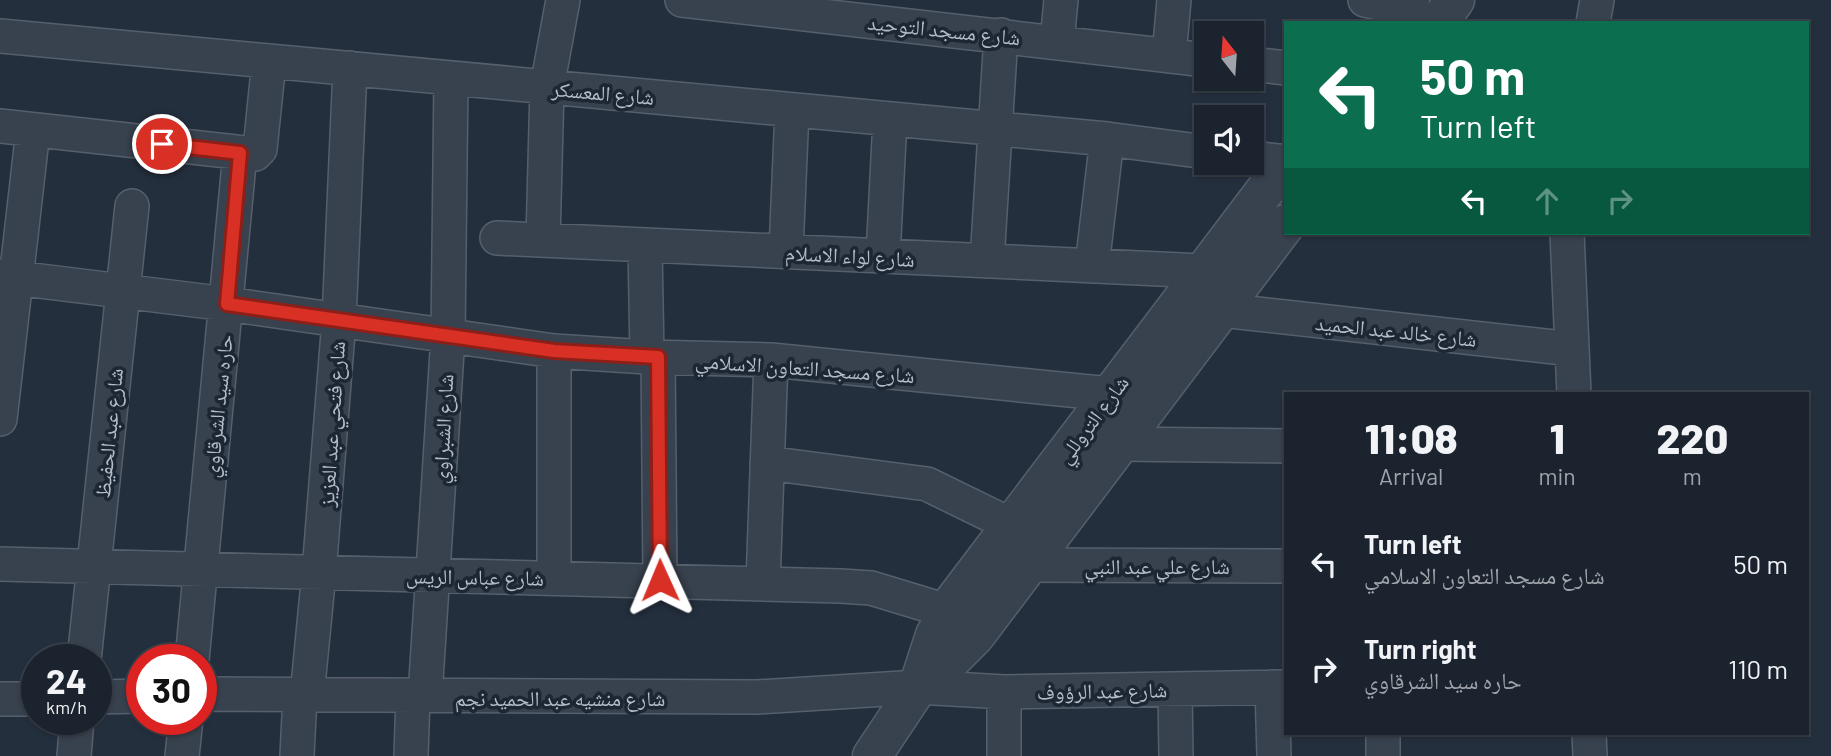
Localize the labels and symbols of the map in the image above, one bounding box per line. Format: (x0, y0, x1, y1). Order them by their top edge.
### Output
street label: شارع مسجد التوحيد (866, 9, 1022, 51)
north arrow (1194, 21, 1264, 91)
street label: شارع المعسكر (549, 75, 655, 111)
pin (132, 114, 192, 174)
street label: شارع لواء الاسلام (784, 239, 915, 274)
street label: شارع خالد عبد الحميد (1314, 309, 1478, 353)
street label: حاره سيد الشرقاوي (197, 333, 242, 479)
street label: شارع فتحي عبد العزيز (313, 340, 355, 509)
street label: شارع مسجد التعاون الاسلامي (694, 347, 915, 392)
street label: شارع عبد الحفيظ (89, 367, 129, 499)
street label: شارع التروللي (1051, 370, 1137, 471)
street label: شارع الشبراوي (427, 373, 463, 485)
position arrow (623, 543, 697, 617)
street label: شارع علي عبد النبي (1084, 553, 1230, 583)
street label: شارع عباس الريس (406, 562, 544, 592)
speed limit sign: 30 (126, 644, 217, 735)
street label: شارع عبد الرؤوف (1037, 676, 1167, 706)
street label: شارع منشيه عبد الحميد نجم (455, 685, 665, 713)

